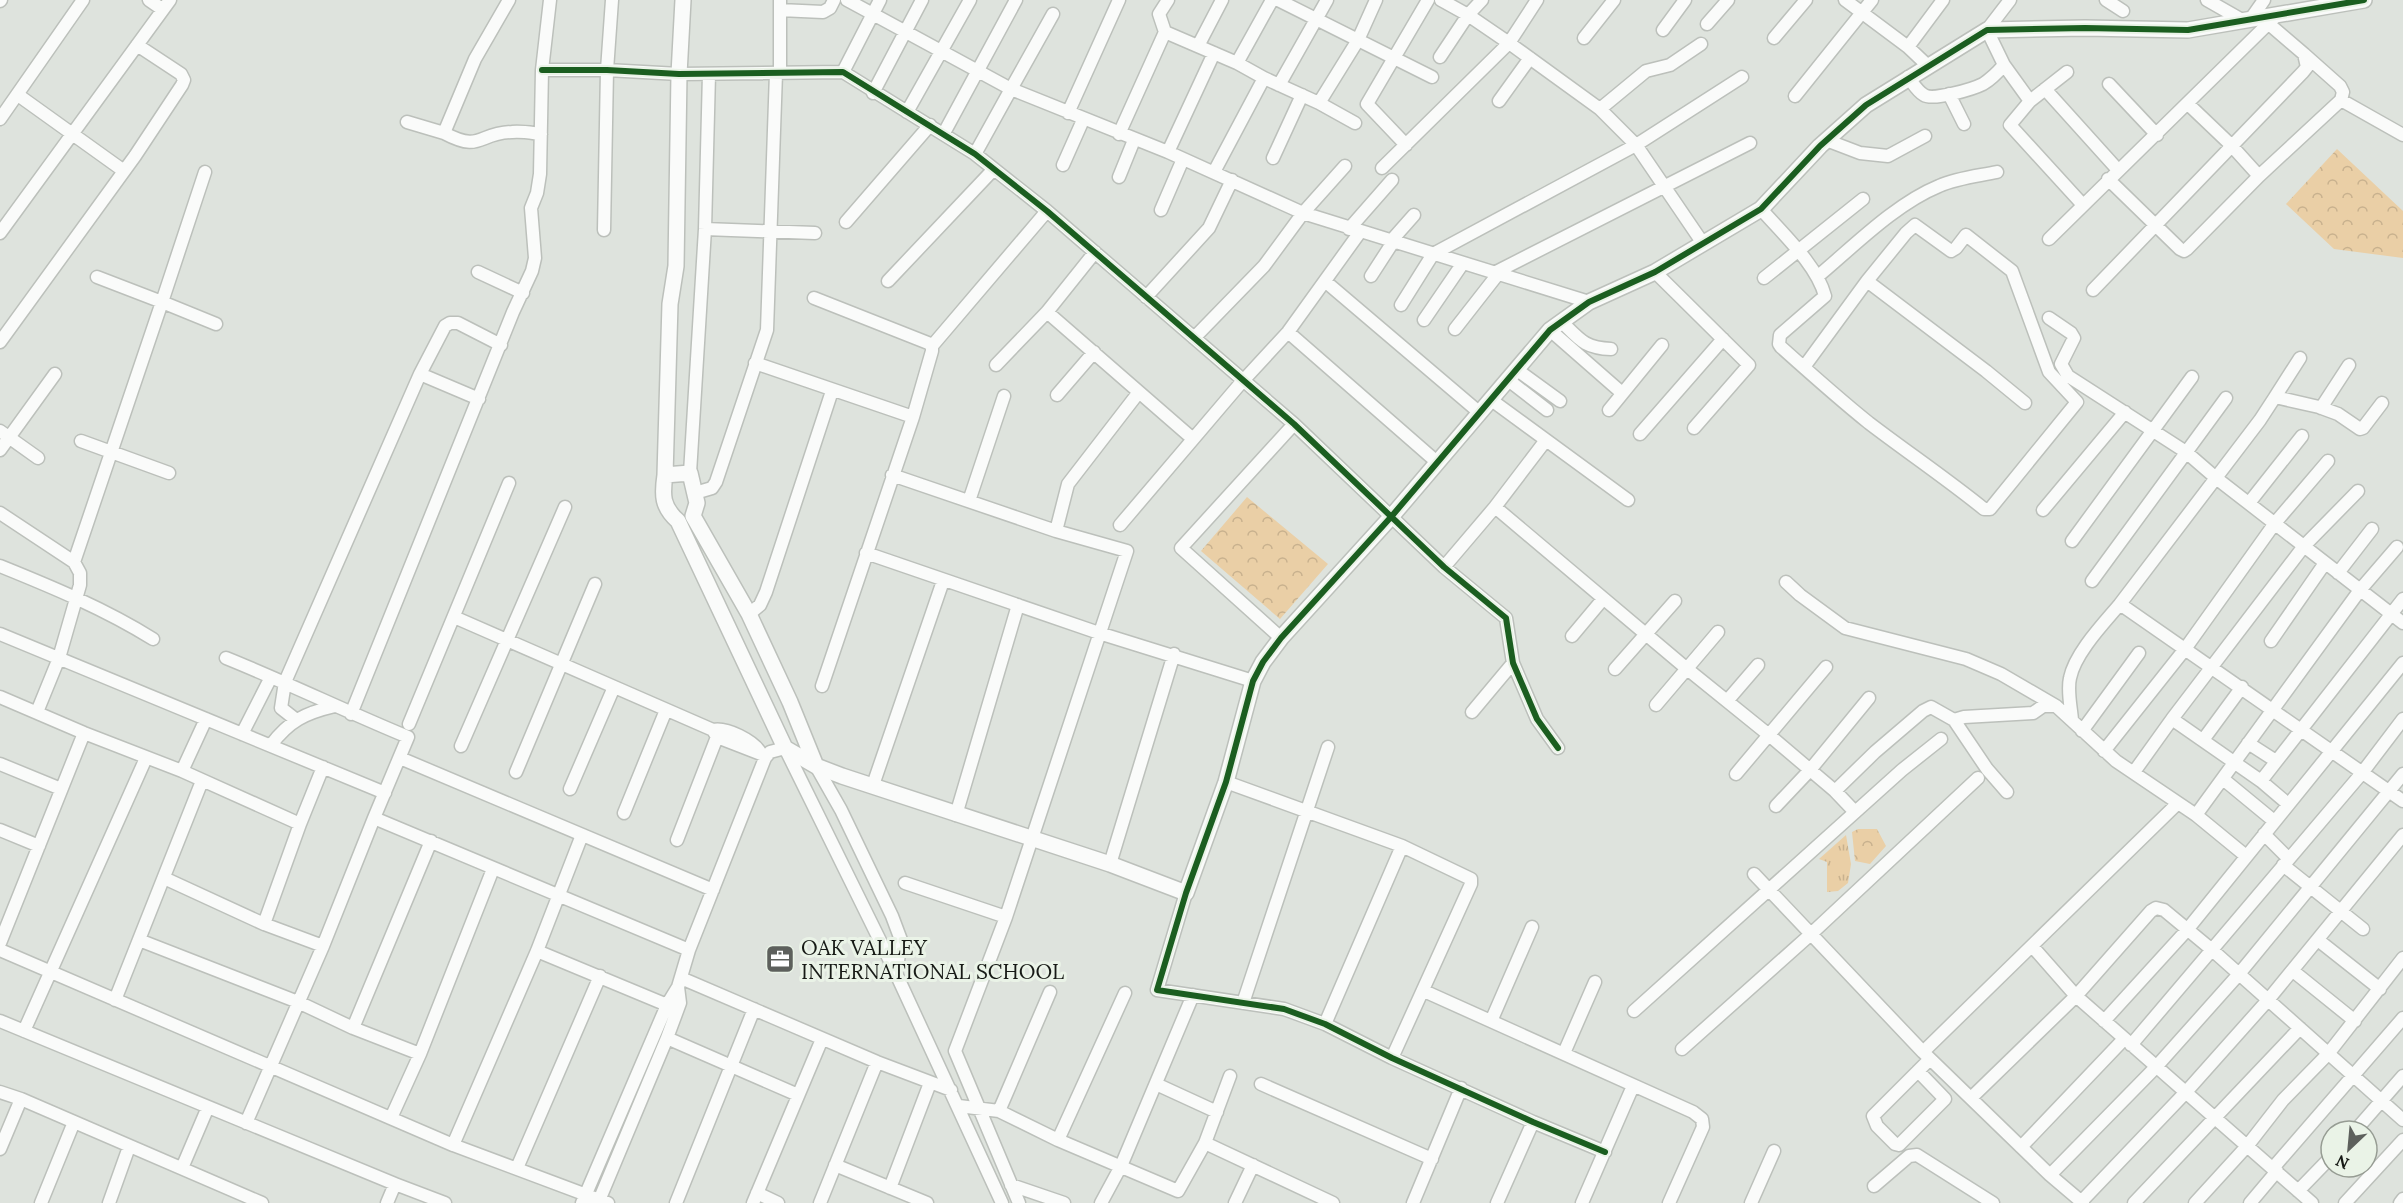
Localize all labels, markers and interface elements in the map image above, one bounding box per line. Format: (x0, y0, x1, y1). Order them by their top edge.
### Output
place label: OAK VALLEY INTERNATIONAL SCHOOL (801, 934, 1064, 985)
office icon: OAK VALLEY INTERNATIONAL SCHOOL (764, 943, 796, 975)
north arrow (2319, 1119, 2379, 1179)
text: N (2332, 1151, 2352, 1174)

